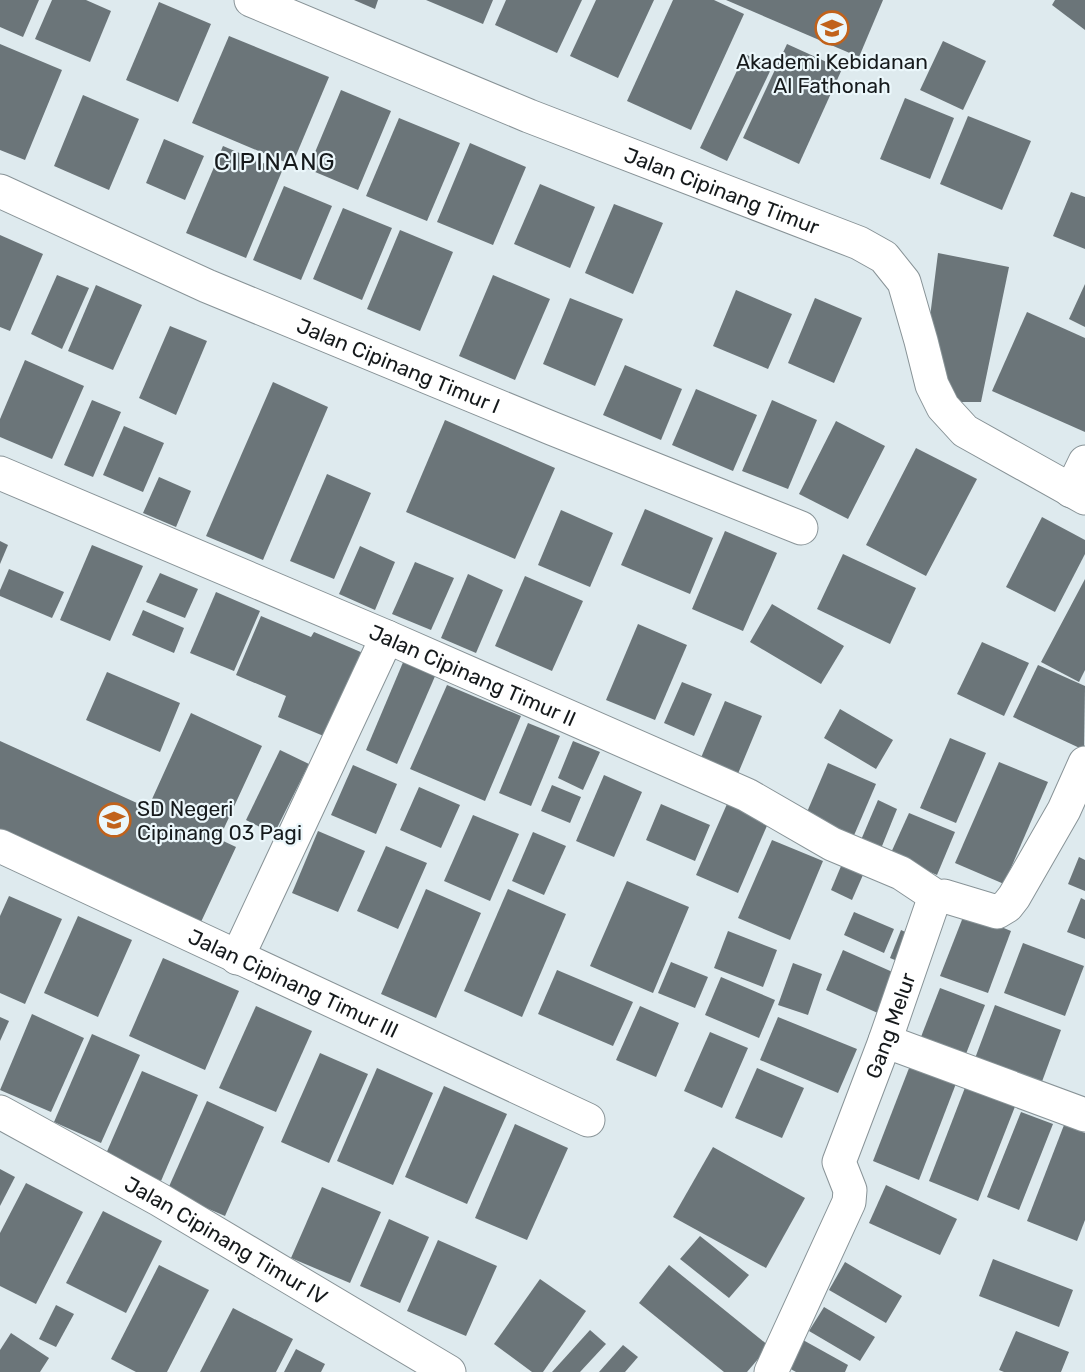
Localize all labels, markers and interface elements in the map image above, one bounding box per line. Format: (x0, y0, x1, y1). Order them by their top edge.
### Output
school or university icon: Akademi Kebidanan Al Fathonah (814, 10, 850, 46)
place label: Akademi Kebidanan Al Fathonah (736, 49, 928, 98)
street label: Jalan Cipinang Timur (621, 141, 823, 239)
district label: CIPINANG (214, 148, 336, 176)
street label: Jalan Cipinang Timur I (293, 312, 504, 418)
street label: Jalan Cipinang Timur II (366, 619, 580, 731)
place label: SD Negeri Cipinang 03 Pagi (137, 796, 302, 845)
school or university icon: SD Negeri Cipinang 03 Pagi (96, 802, 132, 838)
street label: Jalan Cipinang Timur III (185, 923, 403, 1042)
street label: Gang Melur (859, 969, 920, 1082)
street label: Jalan Cipinang Timur IV (121, 1171, 332, 1310)

